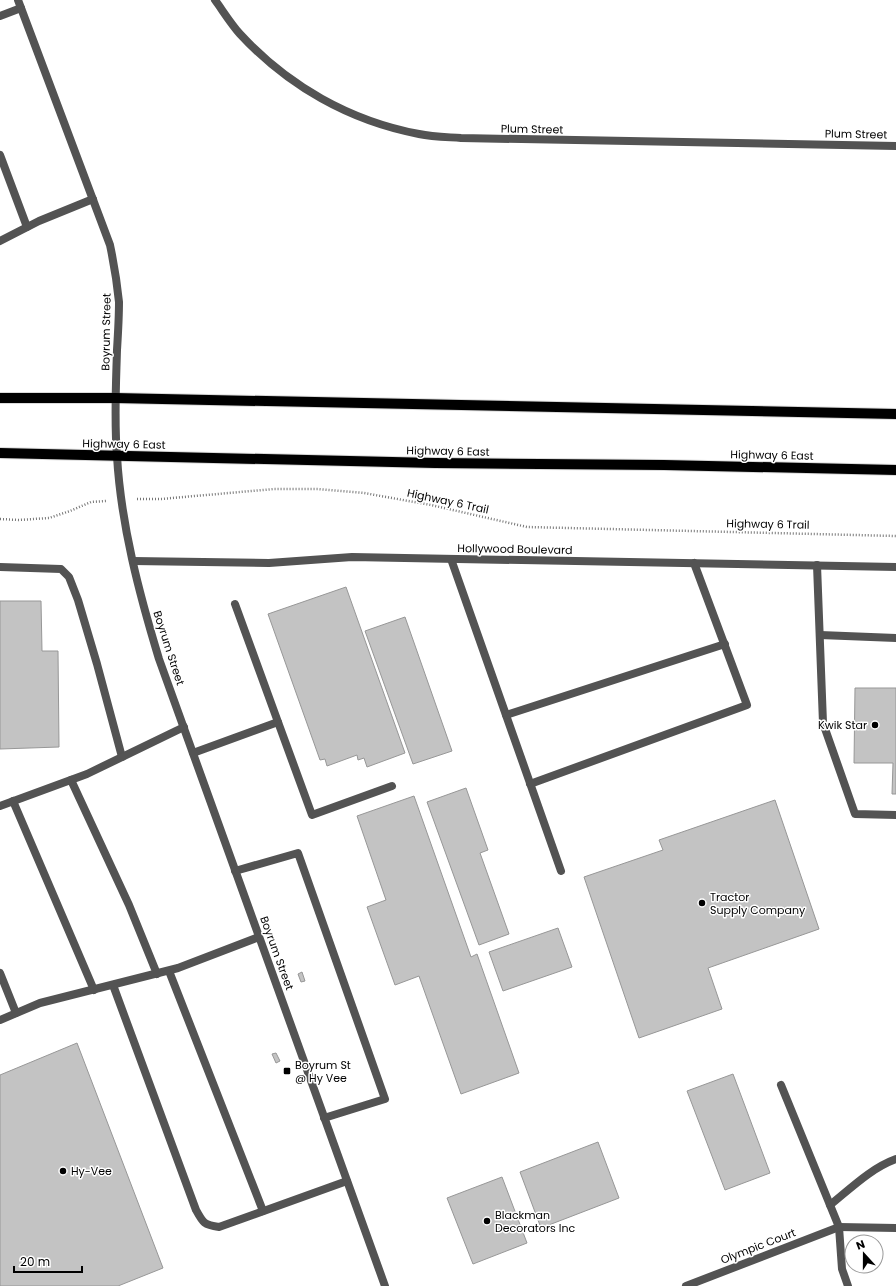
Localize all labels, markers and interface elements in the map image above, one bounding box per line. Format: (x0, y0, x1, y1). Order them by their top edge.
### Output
street label: Plum Street (501, 120, 563, 138)
street label: Plum Street (825, 125, 887, 143)
street label: Boyrum Street (97, 293, 115, 371)
street label: Highway 6 East (82, 435, 166, 453)
street label: Highway 6 East (406, 442, 490, 460)
street label: Highway 6 East (730, 446, 814, 464)
street label: Highway 6 Trail (406, 485, 490, 517)
street label: Highway 6 Trail (726, 515, 810, 533)
street label: Hollywood Boulevard (457, 540, 573, 558)
street label: Boyrum Street (149, 609, 189, 687)
place label: Kwik Star (818, 717, 867, 733)
marker: Kwik Star (870, 720, 880, 730)
place label: Tractor Supply Company (710, 889, 806, 918)
marker: Tractor Supply Company (697, 898, 707, 908)
street label: Boyrum Street (256, 914, 298, 992)
place label: Boyrum St @ Hy Vee (295, 1057, 351, 1086)
marker: Boyrum St @ Hy Vee (282, 1066, 292, 1076)
place label: Hy-Vee (71, 1163, 112, 1179)
marker: Hy-Vee (58, 1166, 68, 1176)
place label: Blackman Decorators Inc (495, 1207, 575, 1236)
marker: Blackman Decorators Inc (482, 1216, 492, 1226)
street label: Olympic Court (718, 1224, 798, 1268)
north arrow (844, 1234, 884, 1274)
text: N (854, 1236, 867, 1254)
scale bar (14, 1248, 82, 1274)
text: 20 m (20, 1253, 50, 1270)

